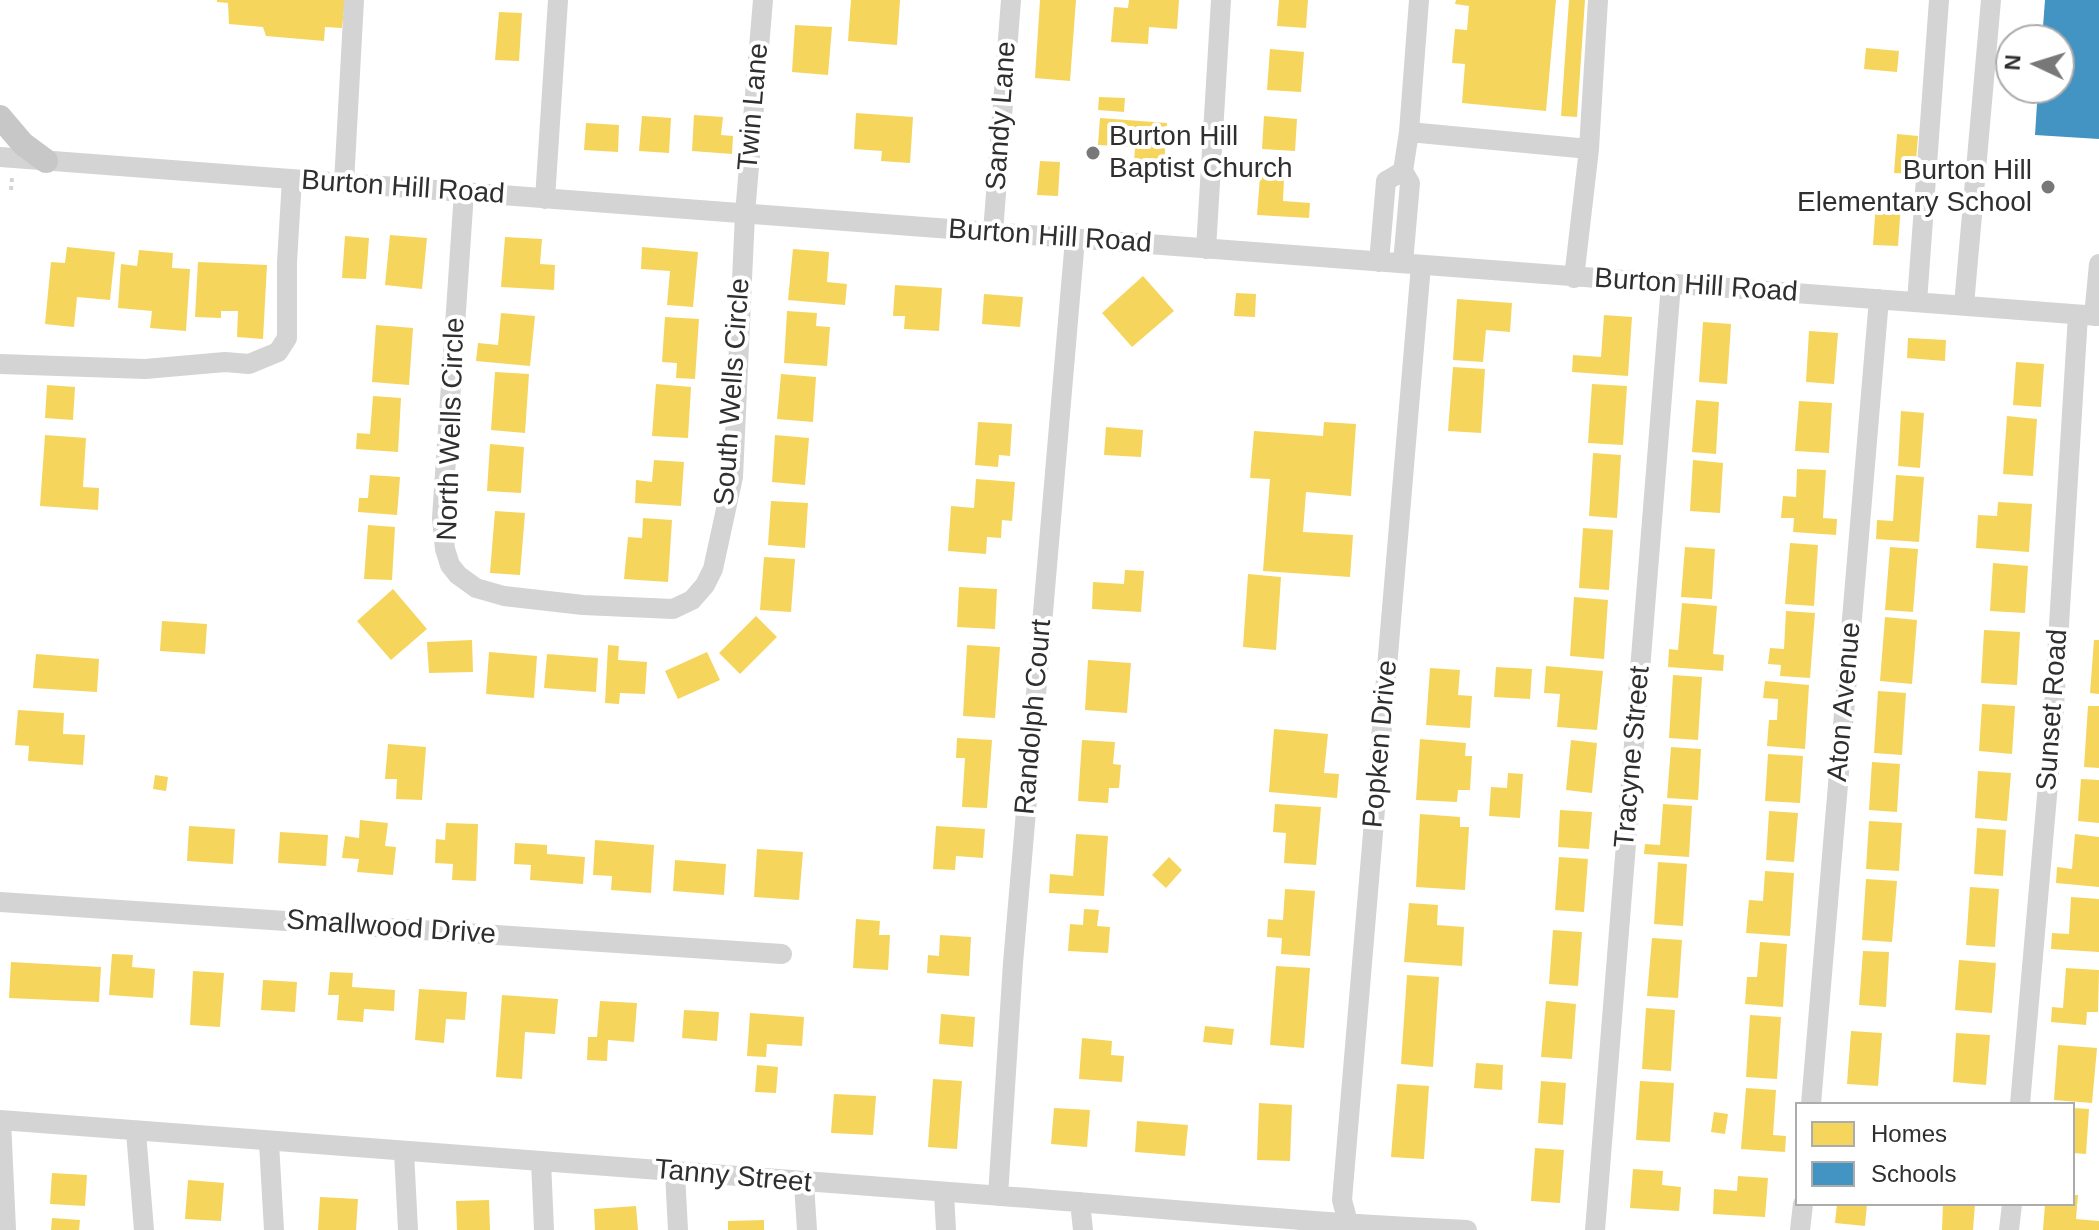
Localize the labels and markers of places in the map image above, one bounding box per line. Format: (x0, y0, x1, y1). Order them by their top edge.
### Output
place label: Burton Hill Baptist Church (1109, 120, 1293, 186)
marker: Burton Hill Baptist Church (1084, 144, 1102, 162)
place label: Burton Hill Elementary School (1797, 154, 2032, 220)
marker: Burton Hill Elementary School (2039, 178, 2057, 196)

